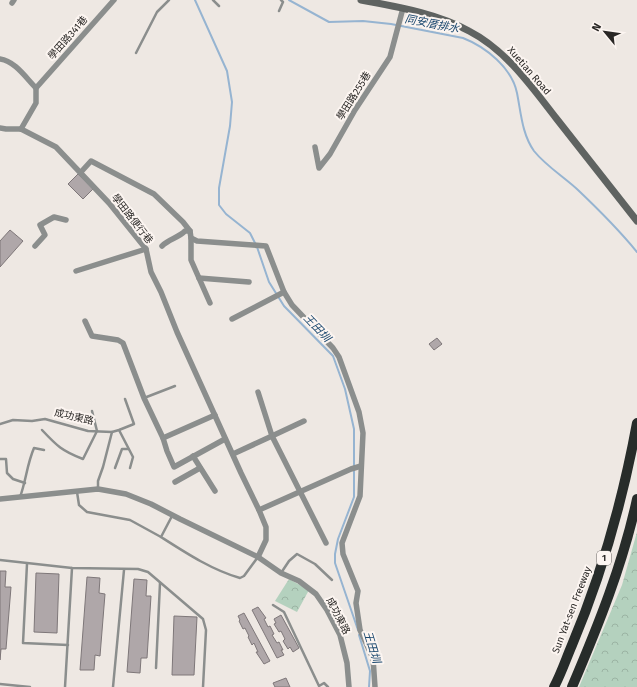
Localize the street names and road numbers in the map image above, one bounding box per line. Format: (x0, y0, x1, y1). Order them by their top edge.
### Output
street label: 學田路341巷 (46, 14, 90, 62)
street label: Xuetian Road (505, 44, 553, 98)
street label: 學田路255巷 (334, 70, 374, 122)
street label: 學田路便行巷 (109, 192, 155, 246)
street label: 成功東路 (53, 407, 95, 427)
road number: 1 (597, 551, 611, 565)
street label: Sun Yat-sen Freeway (550, 565, 594, 655)
street label: 成功東路 (324, 595, 352, 637)

